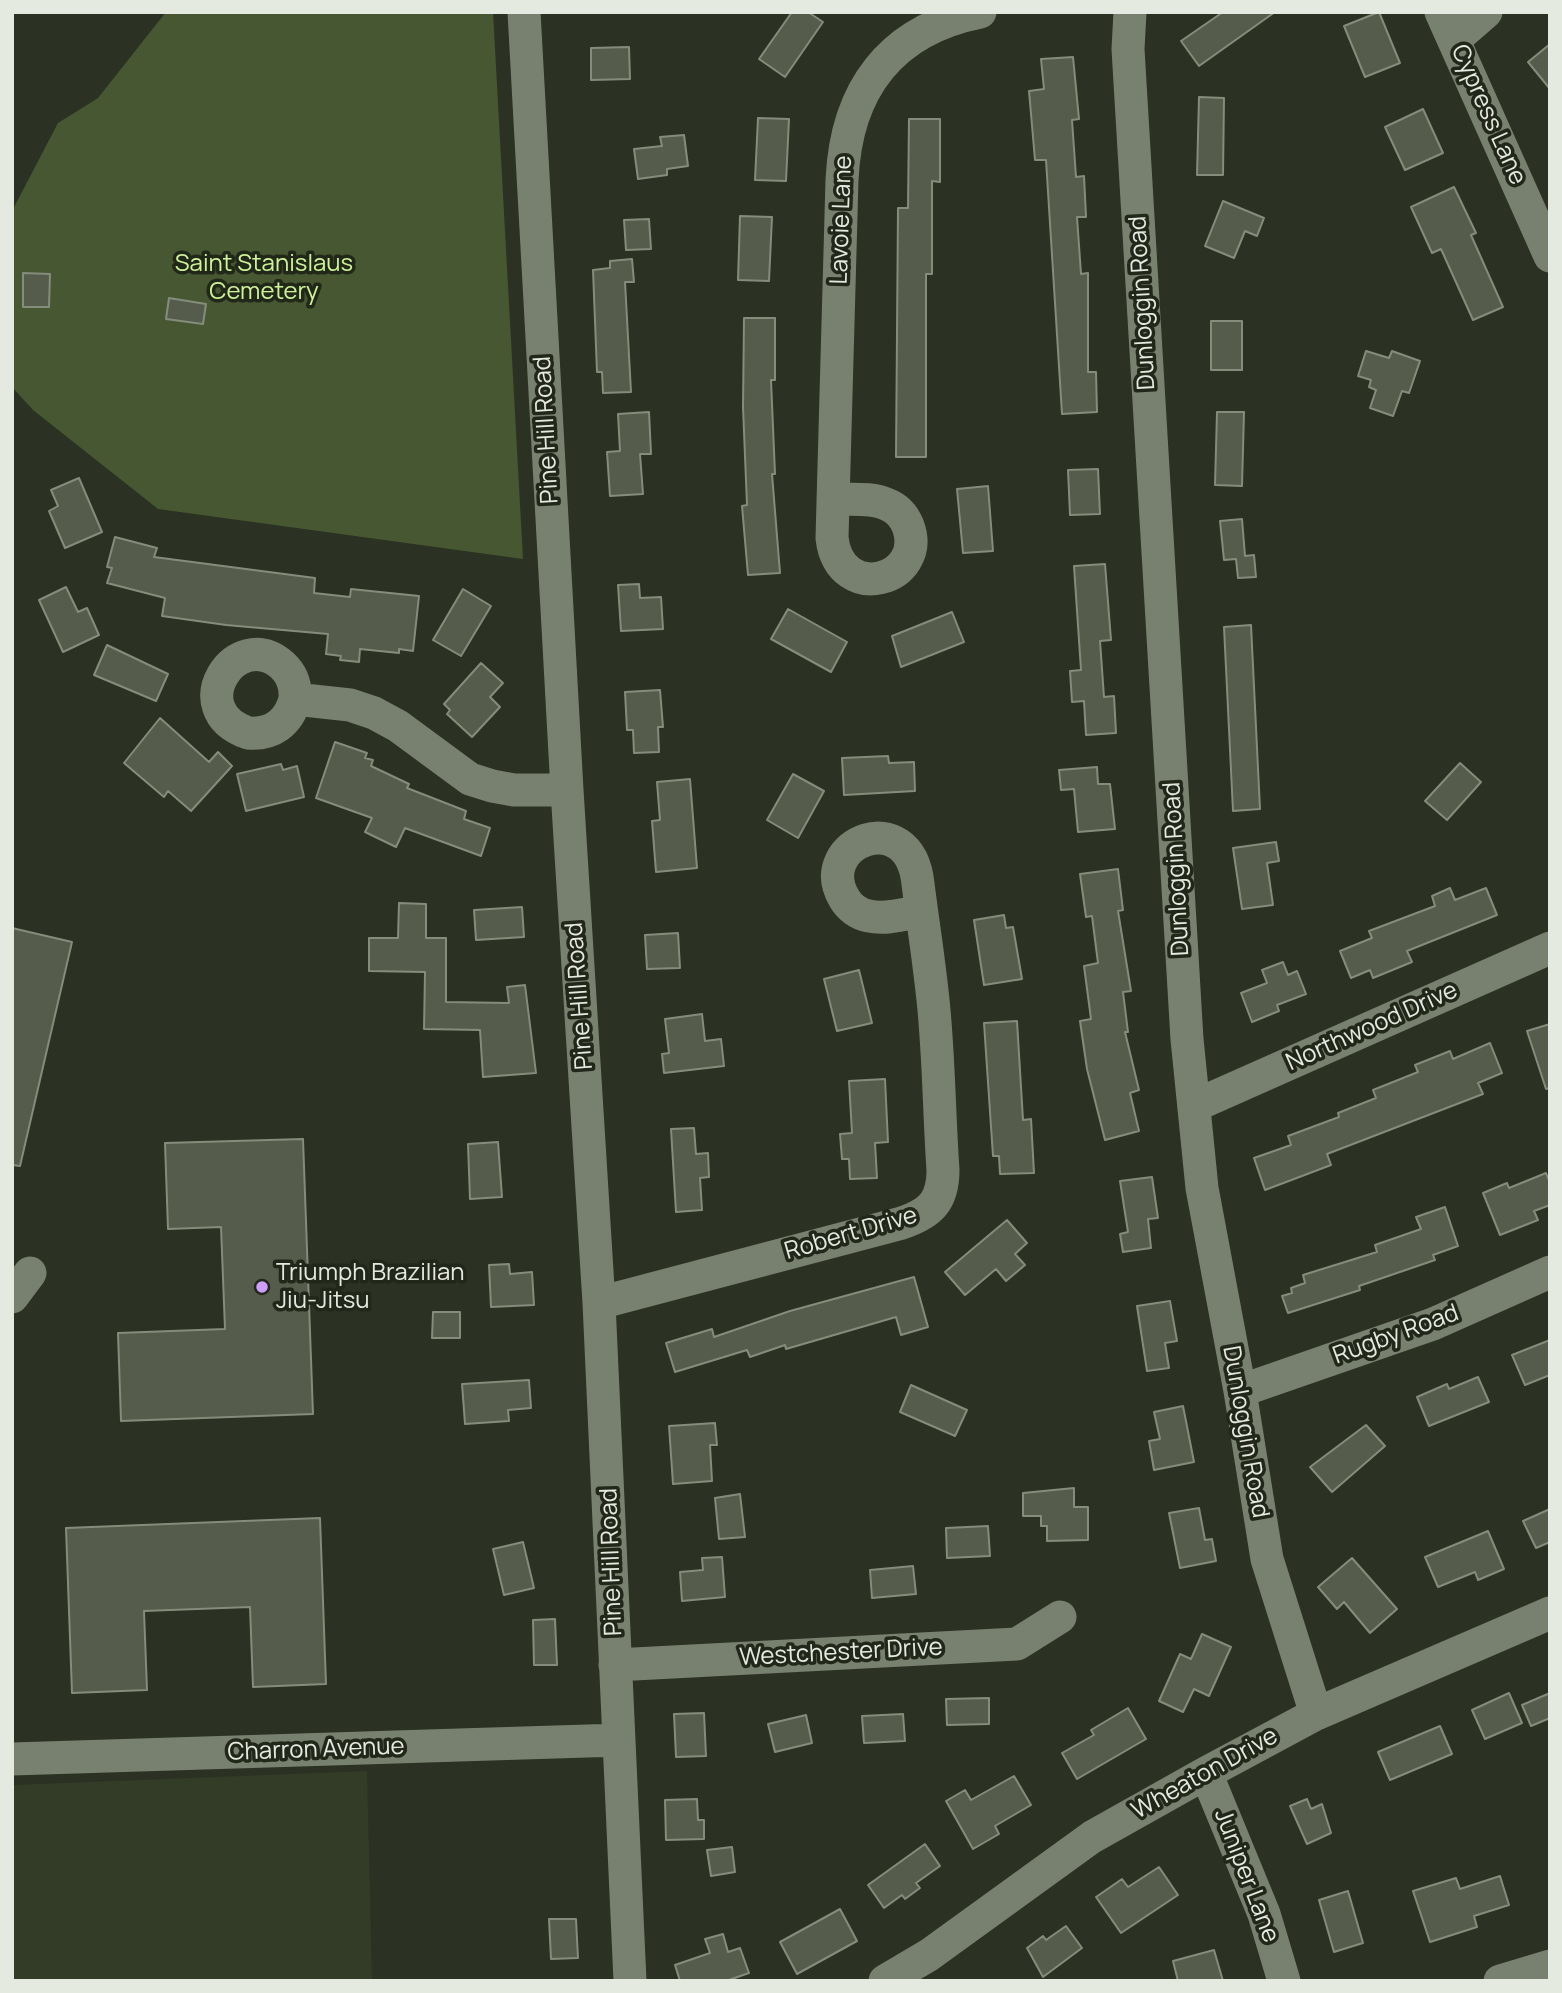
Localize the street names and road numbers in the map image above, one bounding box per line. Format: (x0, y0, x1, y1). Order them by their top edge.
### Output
street label: Cypress Lane (1444, 41, 1532, 189)
street label: Lavoie Lane (825, 155, 859, 285)
street label: Dunloggin Road (1124, 215, 1162, 391)
street label: Pine Hill Road (529, 355, 565, 505)
street label: Dunloggin Road (1158, 781, 1196, 957)
street label: Pine Hill Road (560, 921, 600, 1071)
street label: Northwood Drive (1282, 976, 1462, 1078)
street label: Robert Drive (781, 1201, 921, 1267)
street label: Rugby Road (1329, 1299, 1463, 1371)
street label: Dunloggin Road (1216, 1344, 1274, 1520)
street label: Pine Hill Road (595, 1488, 629, 1636)
street label: Westchester Drive (739, 1633, 943, 1673)
street label: Wheaton Drive (1127, 1722, 1283, 1826)
street label: Charron Avenue (227, 1733, 405, 1767)
street label: Juniper Lane (1207, 1805, 1285, 1947)

